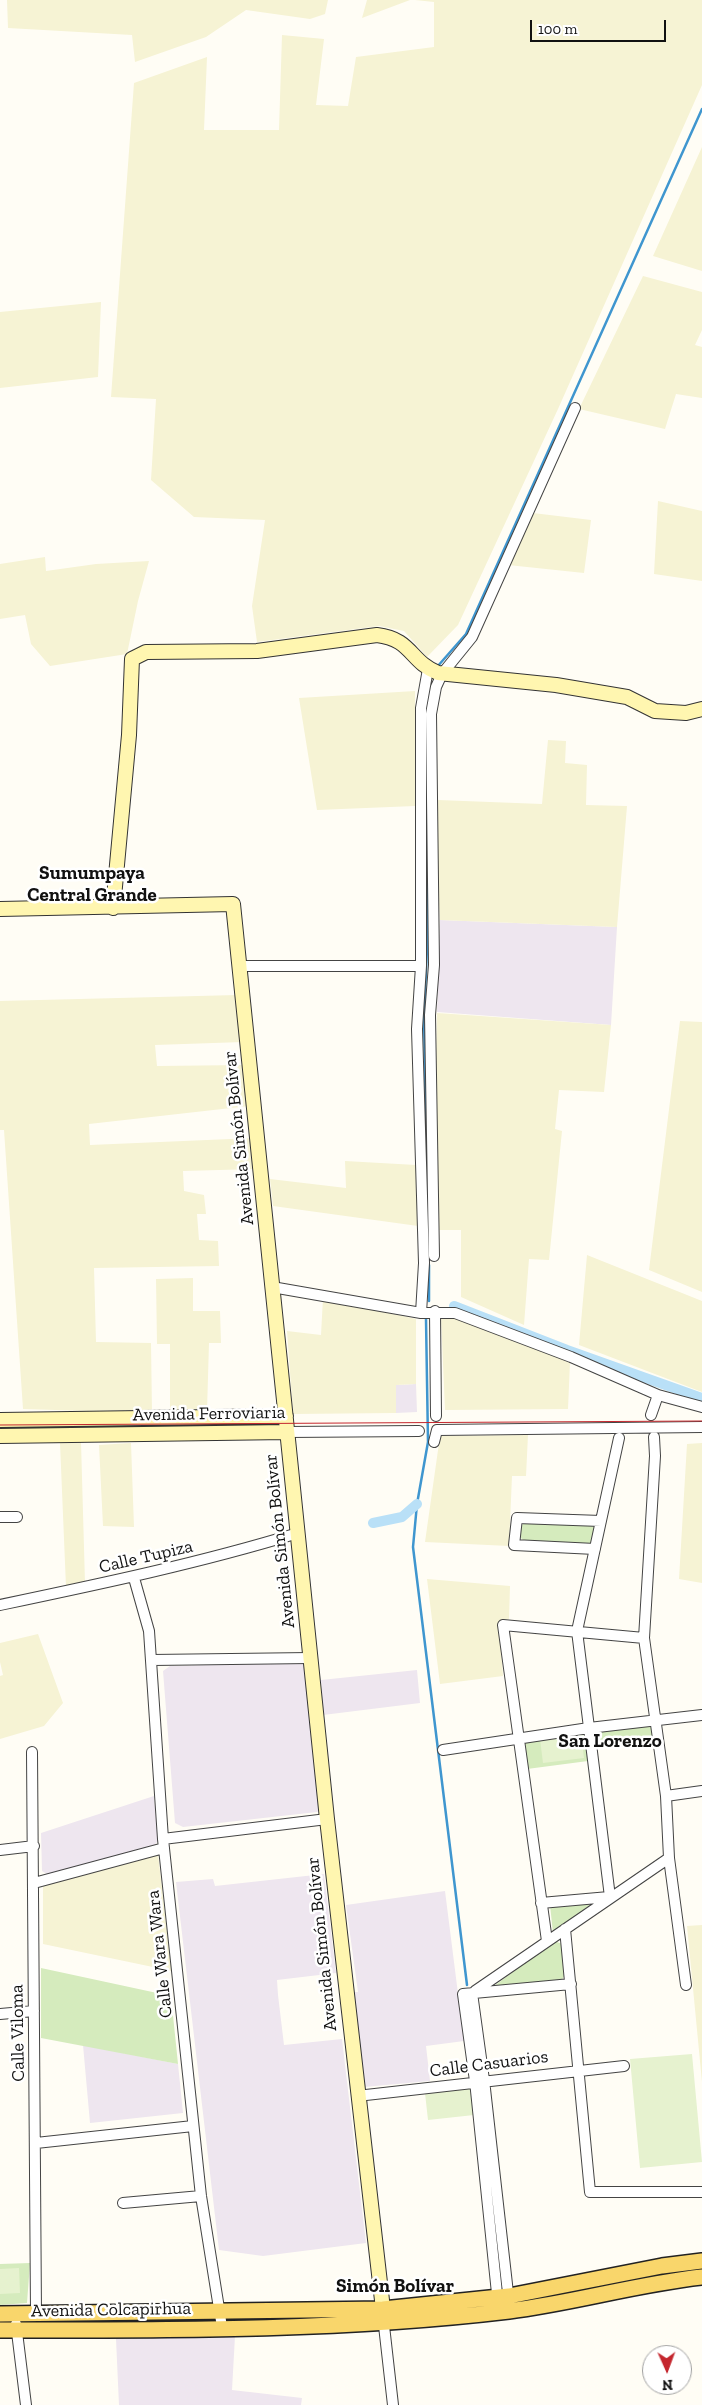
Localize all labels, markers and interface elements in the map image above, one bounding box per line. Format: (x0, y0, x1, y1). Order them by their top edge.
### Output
scale bar (532, 10, 668, 42)
text: 100 m (538, 20, 577, 38)
district label: Sumumpaya Central Grande (27, 863, 157, 907)
street label: Avenida Simón Bolívar (219, 1050, 259, 1226)
street label: Avenida Ferroviaria (133, 1402, 285, 1426)
street label: Avenida Simón Bolívar (260, 1453, 300, 1629)
street label: Calle Tupiza (97, 1536, 195, 1578)
district label: San Lorenzo (558, 1731, 662, 1753)
street label: Avenida Simón Bolívar (302, 1856, 342, 2032)
street label: Calle Wara Wara (143, 1889, 177, 2019)
street label: Calle Viloma (6, 1984, 30, 2082)
street label: Calle Casuarios (429, 2046, 549, 2082)
district label: Simón Bolívar (336, 2276, 454, 2298)
street label: Avenida Colcapirhua (31, 2298, 191, 2322)
north arrow (642, 2345, 692, 2395)
text: N (662, 2376, 673, 2393)

